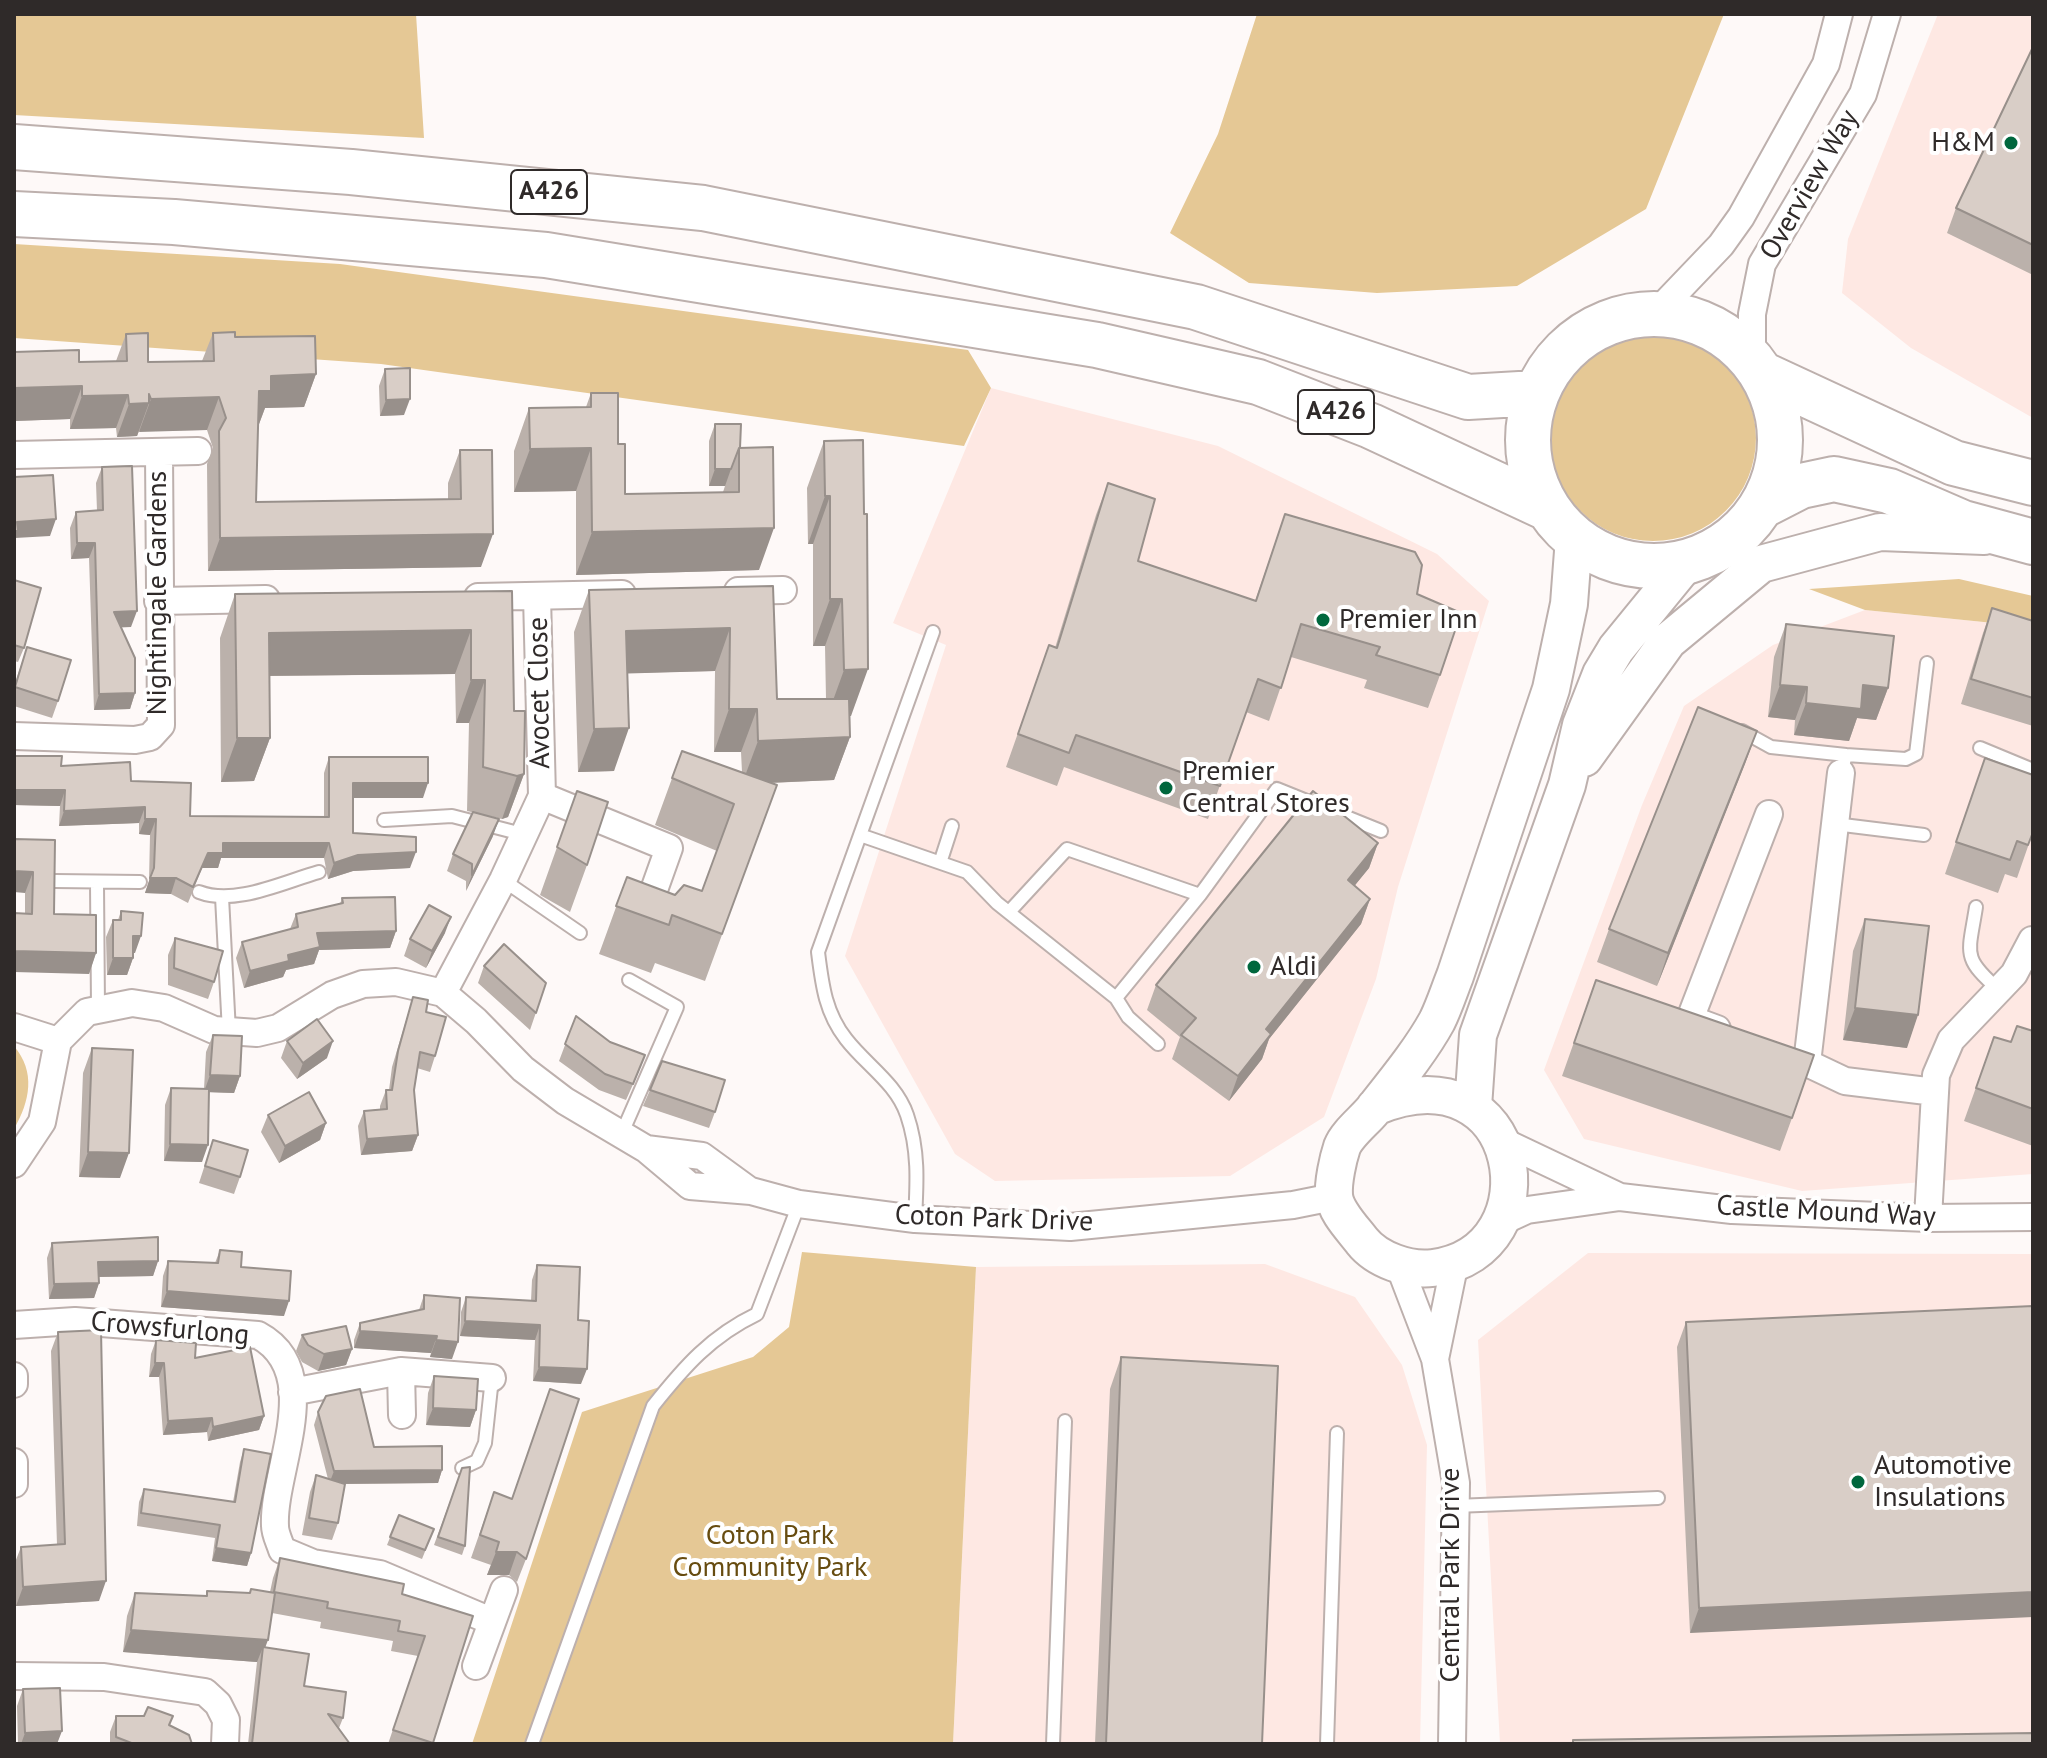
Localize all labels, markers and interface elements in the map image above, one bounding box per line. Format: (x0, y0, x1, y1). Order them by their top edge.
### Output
street label: Overview Way (1754, 104, 1866, 266)
place label: H&M (1931, 126, 1995, 160)
marker: H&M (2002, 134, 2020, 152)
road number: A426 (511, 170, 587, 214)
road number: A426 (1298, 390, 1374, 434)
street label: Nightingale Gardens (141, 471, 175, 715)
place label: Premier Inn (1339, 603, 1478, 637)
marker: Premier Inn (1314, 611, 1332, 629)
street label: Avocet Close (522, 617, 558, 769)
place label: Premier Central Stores (1182, 755, 1350, 821)
marker: Premier Central Stores (1157, 779, 1175, 797)
place label: Aldi (1270, 950, 1317, 984)
marker: Aldi (1245, 958, 1263, 976)
street label: Castle Mound Way (1715, 1189, 1937, 1235)
street label: Coton Park Drive (894, 1199, 1094, 1239)
street label: Crowsfurlong (89, 1305, 251, 1353)
place label: Automotive Insulations (1874, 1449, 2012, 1515)
street label: Central Park Drive (1434, 1468, 1468, 1682)
marker: Automotive Insulations (1849, 1473, 1867, 1491)
park label: Coton Park Community Park (673, 1519, 867, 1585)

